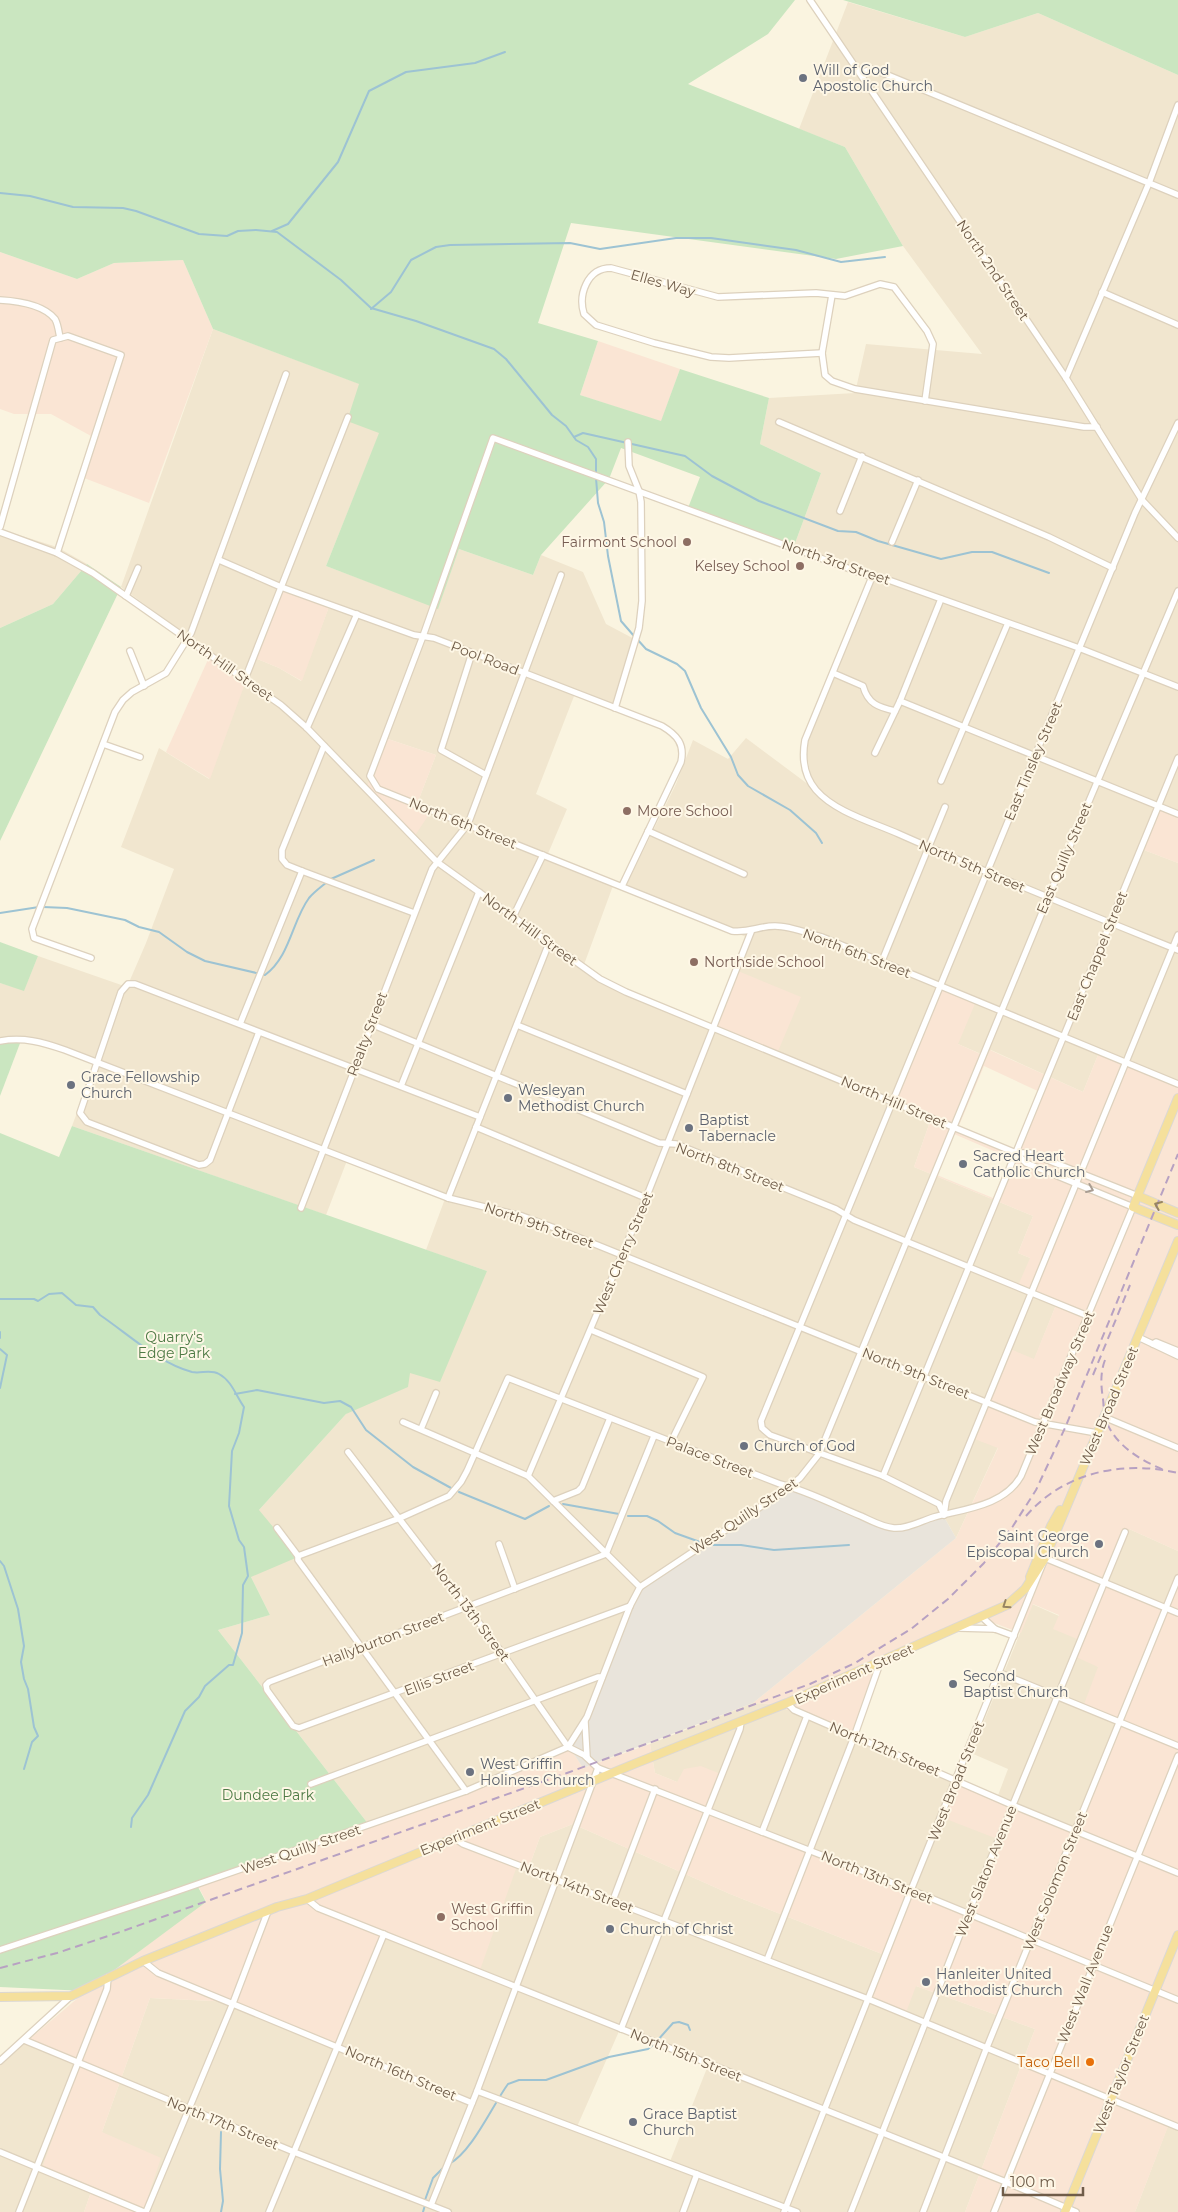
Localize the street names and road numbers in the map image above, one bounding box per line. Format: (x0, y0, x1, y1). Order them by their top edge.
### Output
street label: North 2nd Street (953, 216, 1034, 324)
street label: Elles Way (629, 265, 698, 301)
street label: North 3rd Street (779, 535, 893, 589)
street label: North Hill Street (173, 625, 277, 705)
street label: Pool Road (448, 637, 522, 679)
street label: East Tinsley Street (1000, 699, 1066, 823)
street label: North 6th Street (407, 793, 520, 853)
street label: East Quilly Street (1032, 799, 1096, 917)
street label: North 5th Street (916, 835, 1028, 897)
street label: North Hill Street (479, 888, 581, 970)
street label: East Chappel Street (1063, 888, 1131, 1024)
street label: North 6th Street (800, 924, 914, 982)
street label: Realty Street (343, 989, 391, 1079)
street label: North Hill Street (838, 1072, 950, 1133)
street label: North 8th Street (673, 1138, 787, 1196)
street label: West Cherry Street (589, 1188, 657, 1317)
street label: North 9th Street (482, 1198, 596, 1252)
street label: West Broadway Street (1021, 1308, 1099, 1458)
street label: North 9th Street (859, 1343, 973, 1403)
street label: West Broad Street (1076, 1343, 1142, 1468)
street label: Palace Street (664, 1432, 757, 1482)
street label: West Quilly Street (687, 1473, 801, 1559)
street label: North 13th Street (428, 1559, 514, 1665)
street label: Hallyburton Street (320, 1607, 447, 1671)
street label: Experiment Street (792, 1640, 917, 1708)
street label: Ellis Street (401, 1656, 477, 1700)
street label: North 12th Street (827, 1717, 944, 1781)
street label: West Broad Street (924, 1718, 988, 1844)
street label: Experiment Street (417, 1795, 543, 1859)
street label: West Slaton Avenue (951, 1803, 1021, 1939)
street label: West Solomon Street (1019, 1809, 1091, 1953)
street label: West Quilly Street (239, 1820, 364, 1878)
street label: North 13th Street (819, 1846, 936, 1908)
street label: North 14th Street (518, 1857, 637, 1917)
street label: West Wall Avenue (1053, 1922, 1117, 2046)
street label: West Taylor Street (1089, 2012, 1153, 2136)
street label: North 15th Street (627, 2024, 745, 2086)
street label: North 16th Street (342, 2041, 460, 2105)
street label: North 17th Street (164, 2092, 282, 2154)

